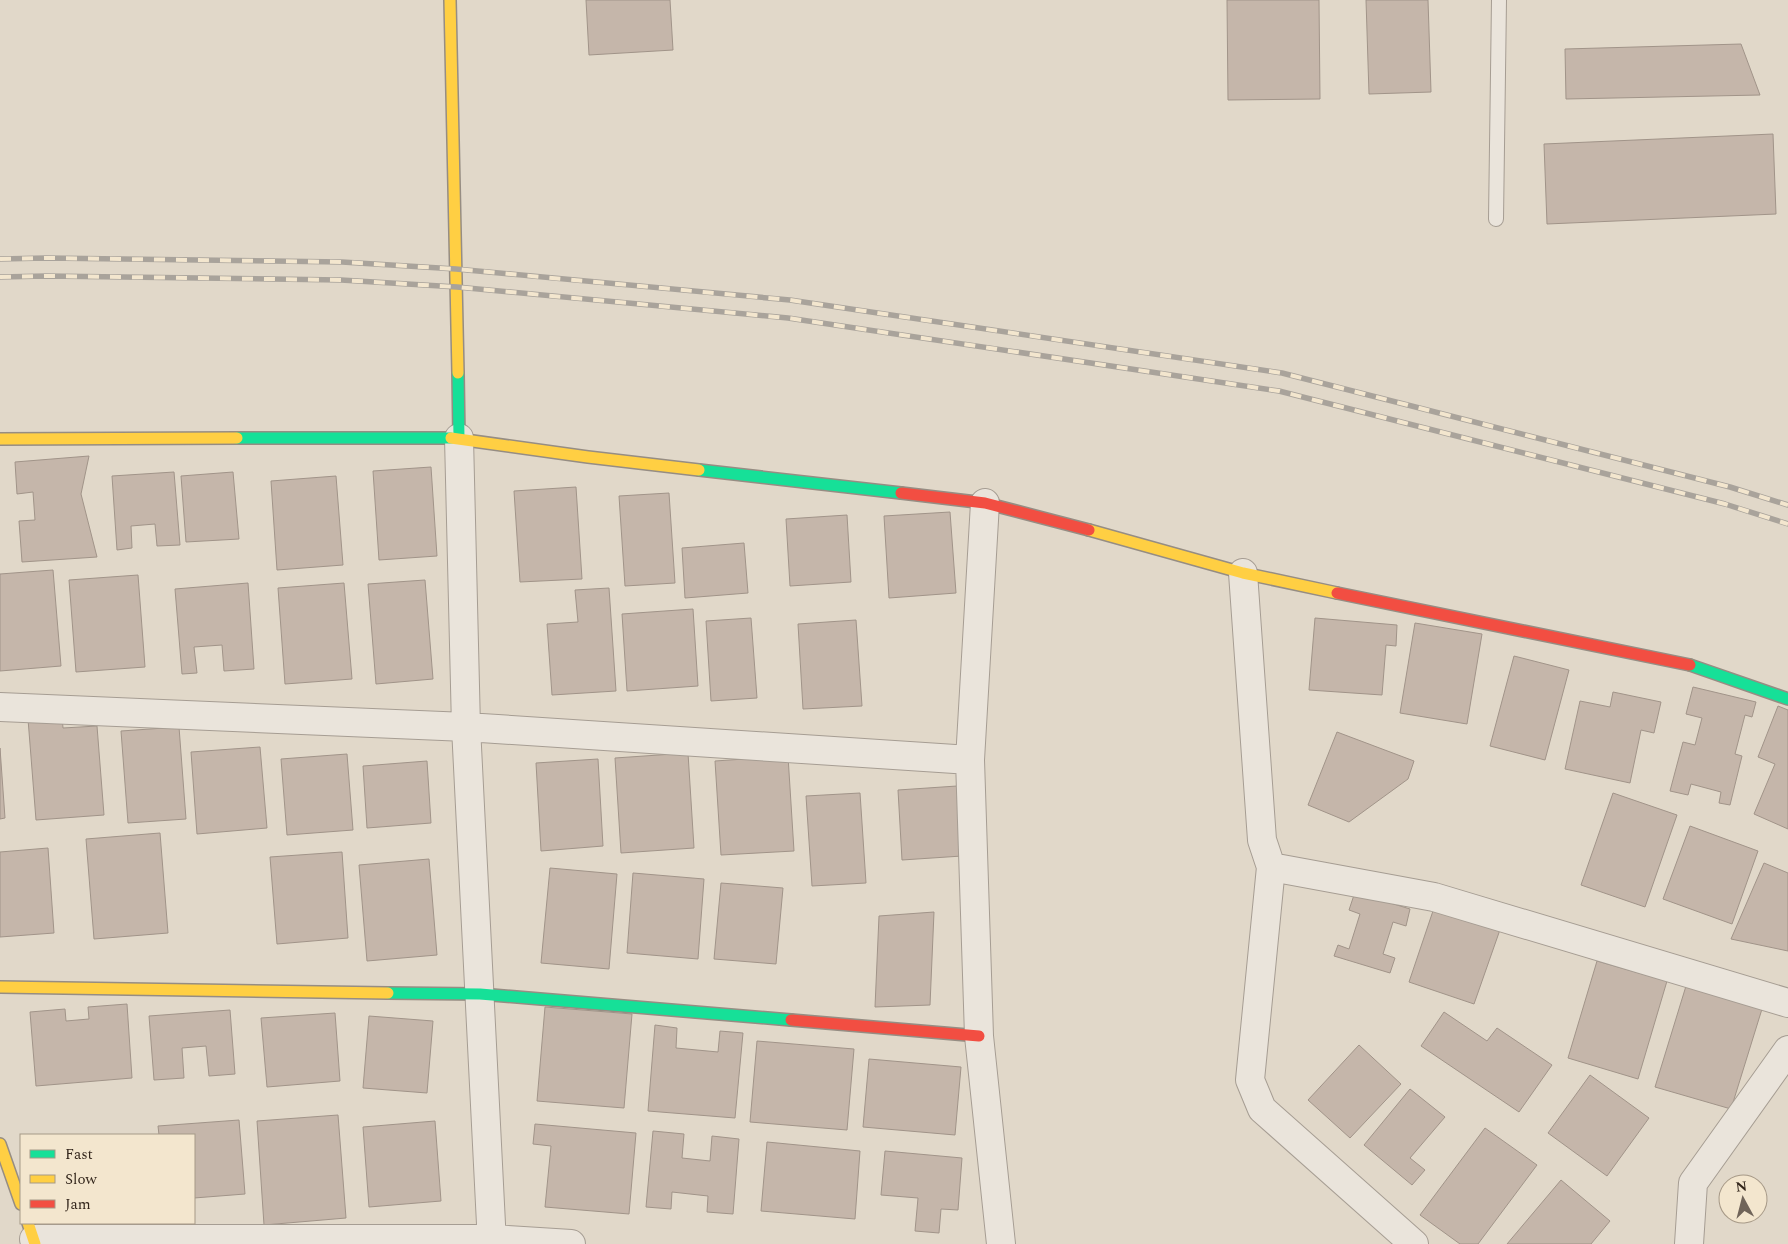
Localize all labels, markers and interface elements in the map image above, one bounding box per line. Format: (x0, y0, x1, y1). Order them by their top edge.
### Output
legend (20, 1134, 195, 1224)
text: Fast (65, 1143, 93, 1166)
text: Slow (65, 1168, 97, 1191)
north arrow (1718, 1174, 1768, 1224)
text: N (1735, 1175, 1748, 1198)
text: Jam (65, 1193, 91, 1216)

